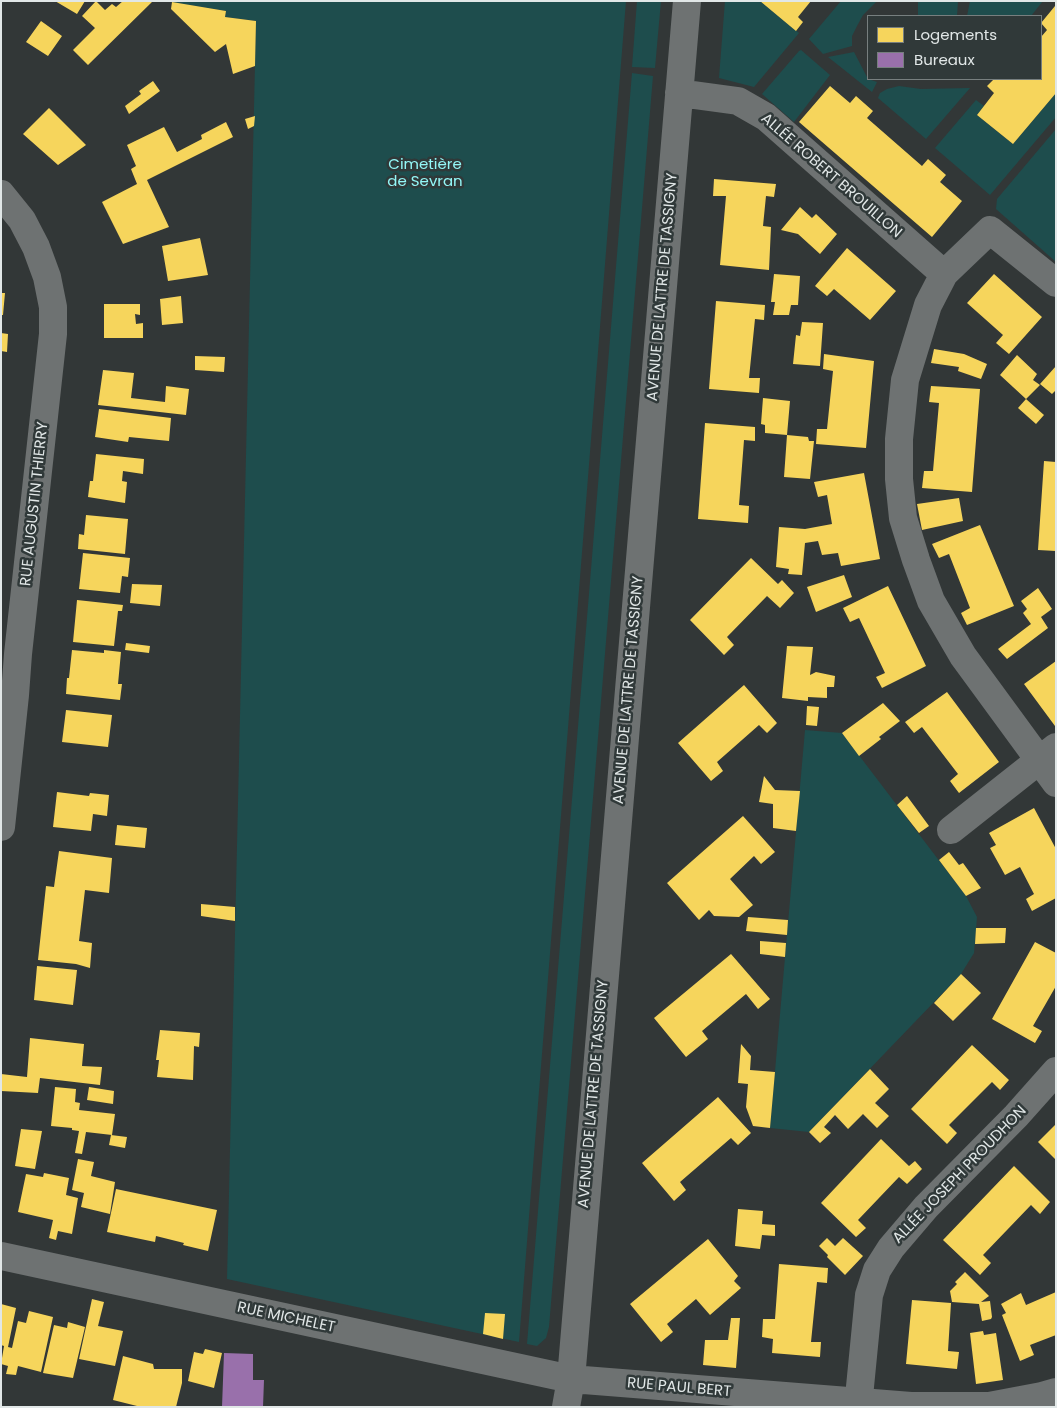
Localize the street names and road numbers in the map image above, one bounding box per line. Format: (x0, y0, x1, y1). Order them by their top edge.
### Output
street label: ALLÉE ROBERT BROUILLON (757, 110, 905, 242)
street label: AVENUE DE LATTRE DE TASSIGNY (644, 172, 682, 402)
street label: RUE AUGUSTIN THIERRY (17, 421, 53, 587)
street label: AVENUE DE LATTRE DE TASSIGNY (610, 575, 648, 805)
street label: AVENUE DE LATTRE DE TASSIGNY (575, 979, 613, 1209)
street label: ALLÉE JOSEPH PROUDHON (889, 1102, 1031, 1248)
street label: RUE MICHELET (235, 1299, 337, 1337)
street label: RUE PAUL BERT (626, 1374, 732, 1402)

